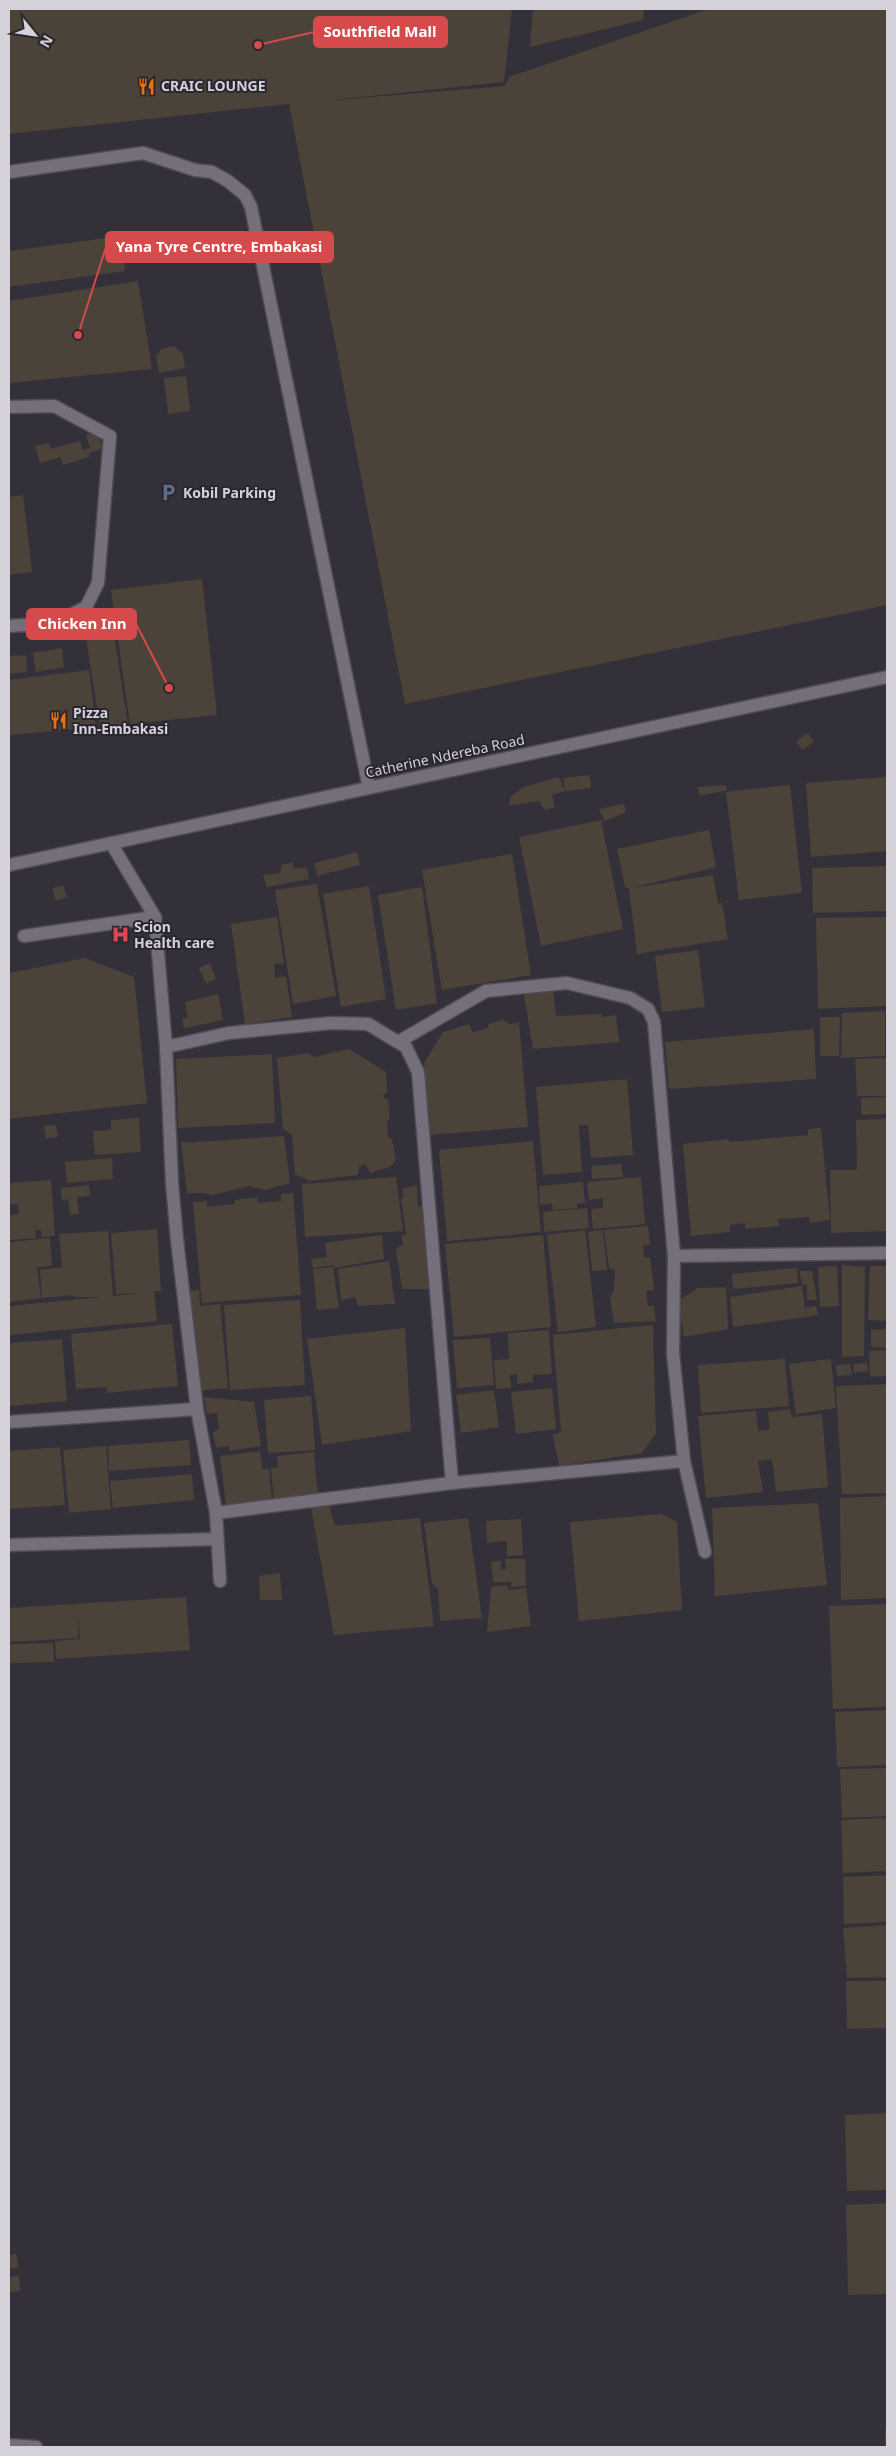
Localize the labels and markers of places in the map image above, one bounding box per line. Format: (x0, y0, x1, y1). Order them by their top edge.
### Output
callout: Southfield Mall (314, 17, 447, 47)
restaurant icon: CRAIC LOUNGE (137, 76, 157, 96)
place label: CRAIC LOUNGE (161, 76, 266, 95)
callout: Yana Tyre Centre, Embakasi (106, 232, 333, 262)
parking icon: Kobil Parking (159, 483, 179, 503)
place label: Kobil Parking (183, 483, 276, 502)
callout: Chicken Inn (27, 609, 136, 639)
place label: Pizza Inn-Embakasi (73, 703, 168, 738)
restaurant icon: Pizza Inn-Embakasi (49, 711, 69, 731)
place label: Scion Health care (134, 917, 214, 952)
hospital icon: Scion Health care (110, 925, 130, 945)

